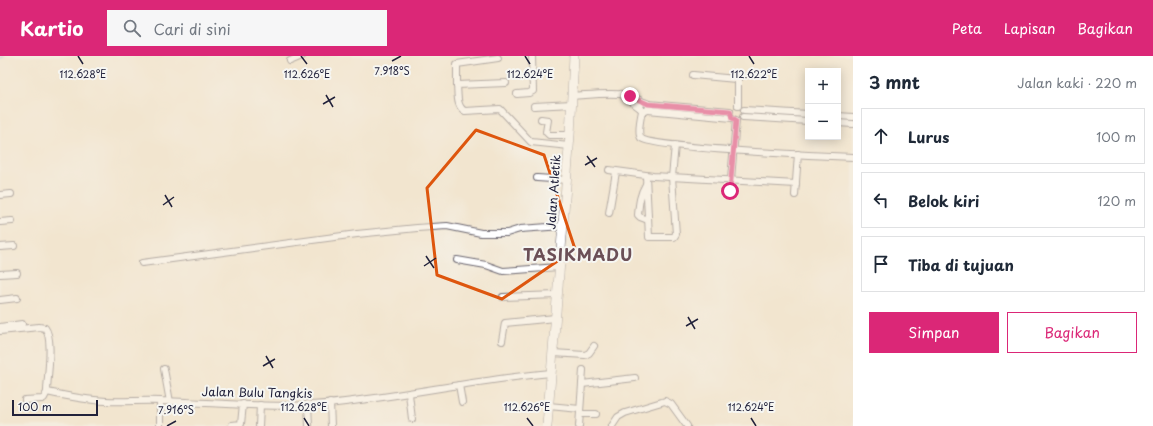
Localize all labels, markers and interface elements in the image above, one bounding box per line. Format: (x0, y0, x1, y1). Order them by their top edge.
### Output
search box (107, 10, 387, 46)
text: Kartio (20, 14, 83, 42)
icon: search (121, 17, 143, 39)
text: Cari di sini (153, 17, 231, 40)
text: Peta (952, 18, 982, 39)
text: Lapisan (1004, 18, 1055, 39)
text: Bagikan (1077, 18, 1133, 39)
text: 7.918°S (374, 63, 410, 78)
text: 112.628°E (60, 66, 106, 81)
text: 112.626°E (284, 66, 330, 81)
text: 112.624°E (507, 66, 553, 81)
text: 112.622°E (730, 66, 778, 81)
map controls (805, 68, 841, 140)
button: + (805, 68, 841, 104)
text: 3 mnt (869, 69, 920, 95)
text: Jalan kaki · 220 m (1017, 73, 1137, 92)
route end (621, 87, 639, 105)
button: − (805, 104, 841, 140)
icon: ahead (870, 125, 892, 147)
text: Lurus (908, 125, 949, 148)
text: 100 m (1096, 127, 1136, 146)
street label: Jalan Atletik (541, 154, 565, 230)
route start (721, 182, 739, 200)
icon: left (870, 189, 892, 211)
text: Belok kiri (908, 189, 979, 212)
text: 120 m (1097, 191, 1136, 210)
district label: TASIKMADU (523, 242, 633, 266)
icon: arrive (870, 253, 892, 275)
text: Tiba di tujuan (908, 253, 1014, 276)
button: Simpan (869, 312, 999, 353)
button: Bagikan (1007, 312, 1137, 353)
street label: Jalan Bulu Tangkis (201, 382, 313, 402)
scale bar (12, 398, 98, 417)
text: 100 m (18, 398, 52, 415)
text: 112.628°E (281, 399, 327, 414)
text: 112.626°E (504, 399, 550, 414)
text: 112.624°E (728, 399, 774, 414)
text: 7.916°S (158, 402, 194, 417)

